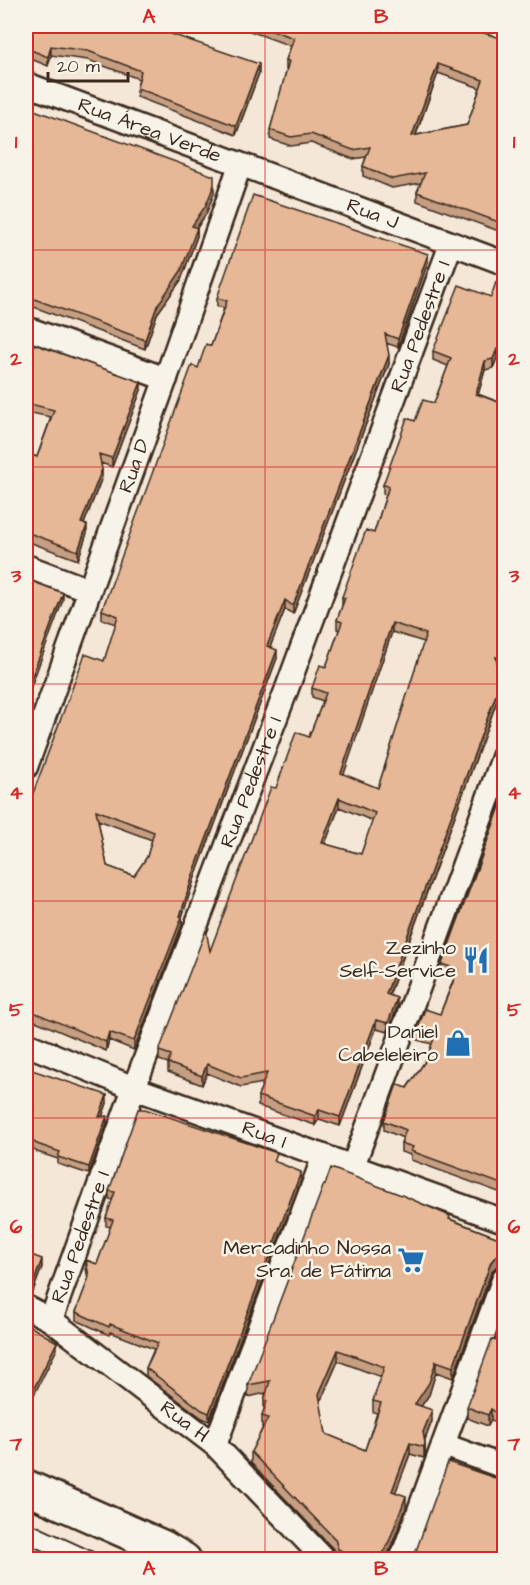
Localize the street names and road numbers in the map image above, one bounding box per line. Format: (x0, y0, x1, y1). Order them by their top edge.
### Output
street label: Rua Área Verde (74, 91, 225, 170)
street label: Rua J (343, 191, 403, 236)
street label: Rua Pedestre I (383, 257, 458, 396)
street label: Rua D (112, 435, 157, 497)
street label: Rua Pedestre I (213, 712, 289, 852)
street label: Rua I (238, 1114, 290, 1156)
street label: Rua Pedestre I (44, 1167, 117, 1307)
street label: Rua H (154, 1394, 215, 1449)

